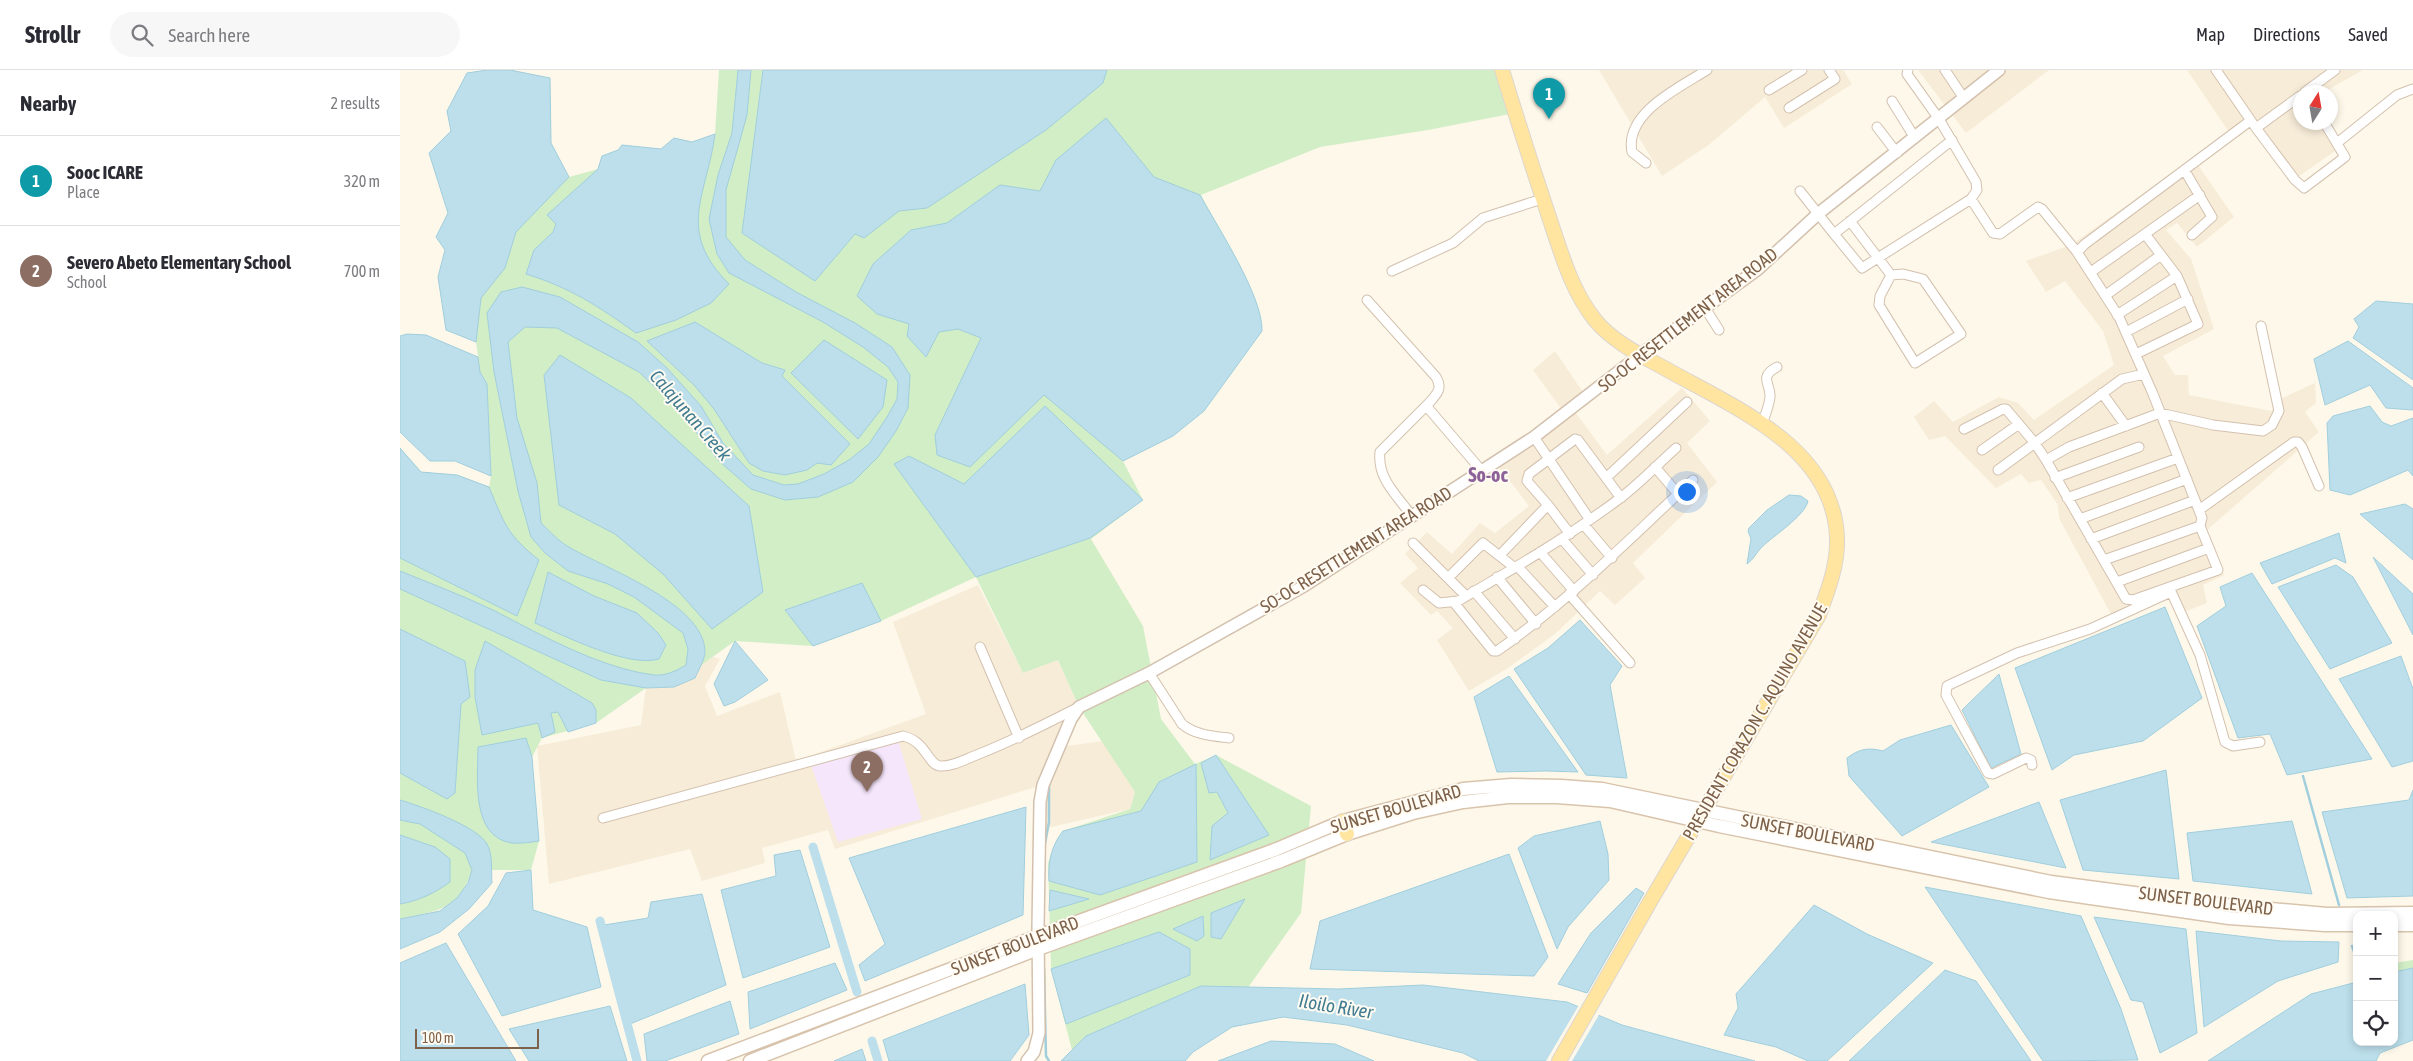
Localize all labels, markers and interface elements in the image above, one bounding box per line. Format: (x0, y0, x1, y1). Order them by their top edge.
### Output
search box (110, 12, 460, 57)
text: Strollr (25, 21, 80, 48)
icon: search (128, 21, 156, 49)
text: Search here (168, 24, 250, 46)
text: Map (2196, 24, 2225, 45)
text: Directions (2253, 24, 2320, 45)
text: Saved (2348, 24, 2388, 45)
pin: 1 (1533, 78, 1565, 119)
north arrow (2293, 85, 2338, 130)
text: Nearby (20, 91, 76, 115)
text: 2 results (330, 94, 380, 112)
text: Sooc ICARE (67, 161, 143, 183)
text: 1 (32, 172, 40, 190)
text: 320 m (344, 172, 380, 190)
text: Place (67, 183, 100, 201)
street label: SO-OC RESETTLEMENT AREA ROAD (1594, 243, 1782, 396)
text: Severo Abeto Elementary School (67, 251, 291, 273)
text: 2 (32, 262, 40, 280)
text: 700 m (344, 262, 380, 280)
text: School (67, 273, 107, 291)
water label: Calajunan Creek (646, 365, 737, 465)
district label: So-oc (1468, 463, 1508, 486)
your location (1674, 479, 1700, 505)
street label: SO-OC RESETTLEMENT AREA ROAD (1256, 482, 1455, 617)
street label: PRESIDENT CORAZON C. AQUINO AVENUE (1678, 599, 1831, 844)
pin: 2 (851, 751, 883, 792)
street label: SUNSET BOULEVARD (1328, 780, 1464, 837)
street label: SUNSET BOULEVARD (1740, 809, 1876, 856)
street label: SUNSET BOULEVARD (2138, 882, 2274, 919)
map controls (2353, 911, 2398, 1046)
button: + (2353, 911, 2398, 956)
street label: SUNSET BOULEVARD (948, 912, 1082, 980)
button: − (2353, 956, 2398, 1001)
water label: Iloilo River (1297, 989, 1376, 1023)
button: locate (2353, 1001, 2398, 1046)
scale bar (415, 1026, 539, 1049)
text: 100 m (422, 1030, 454, 1046)

